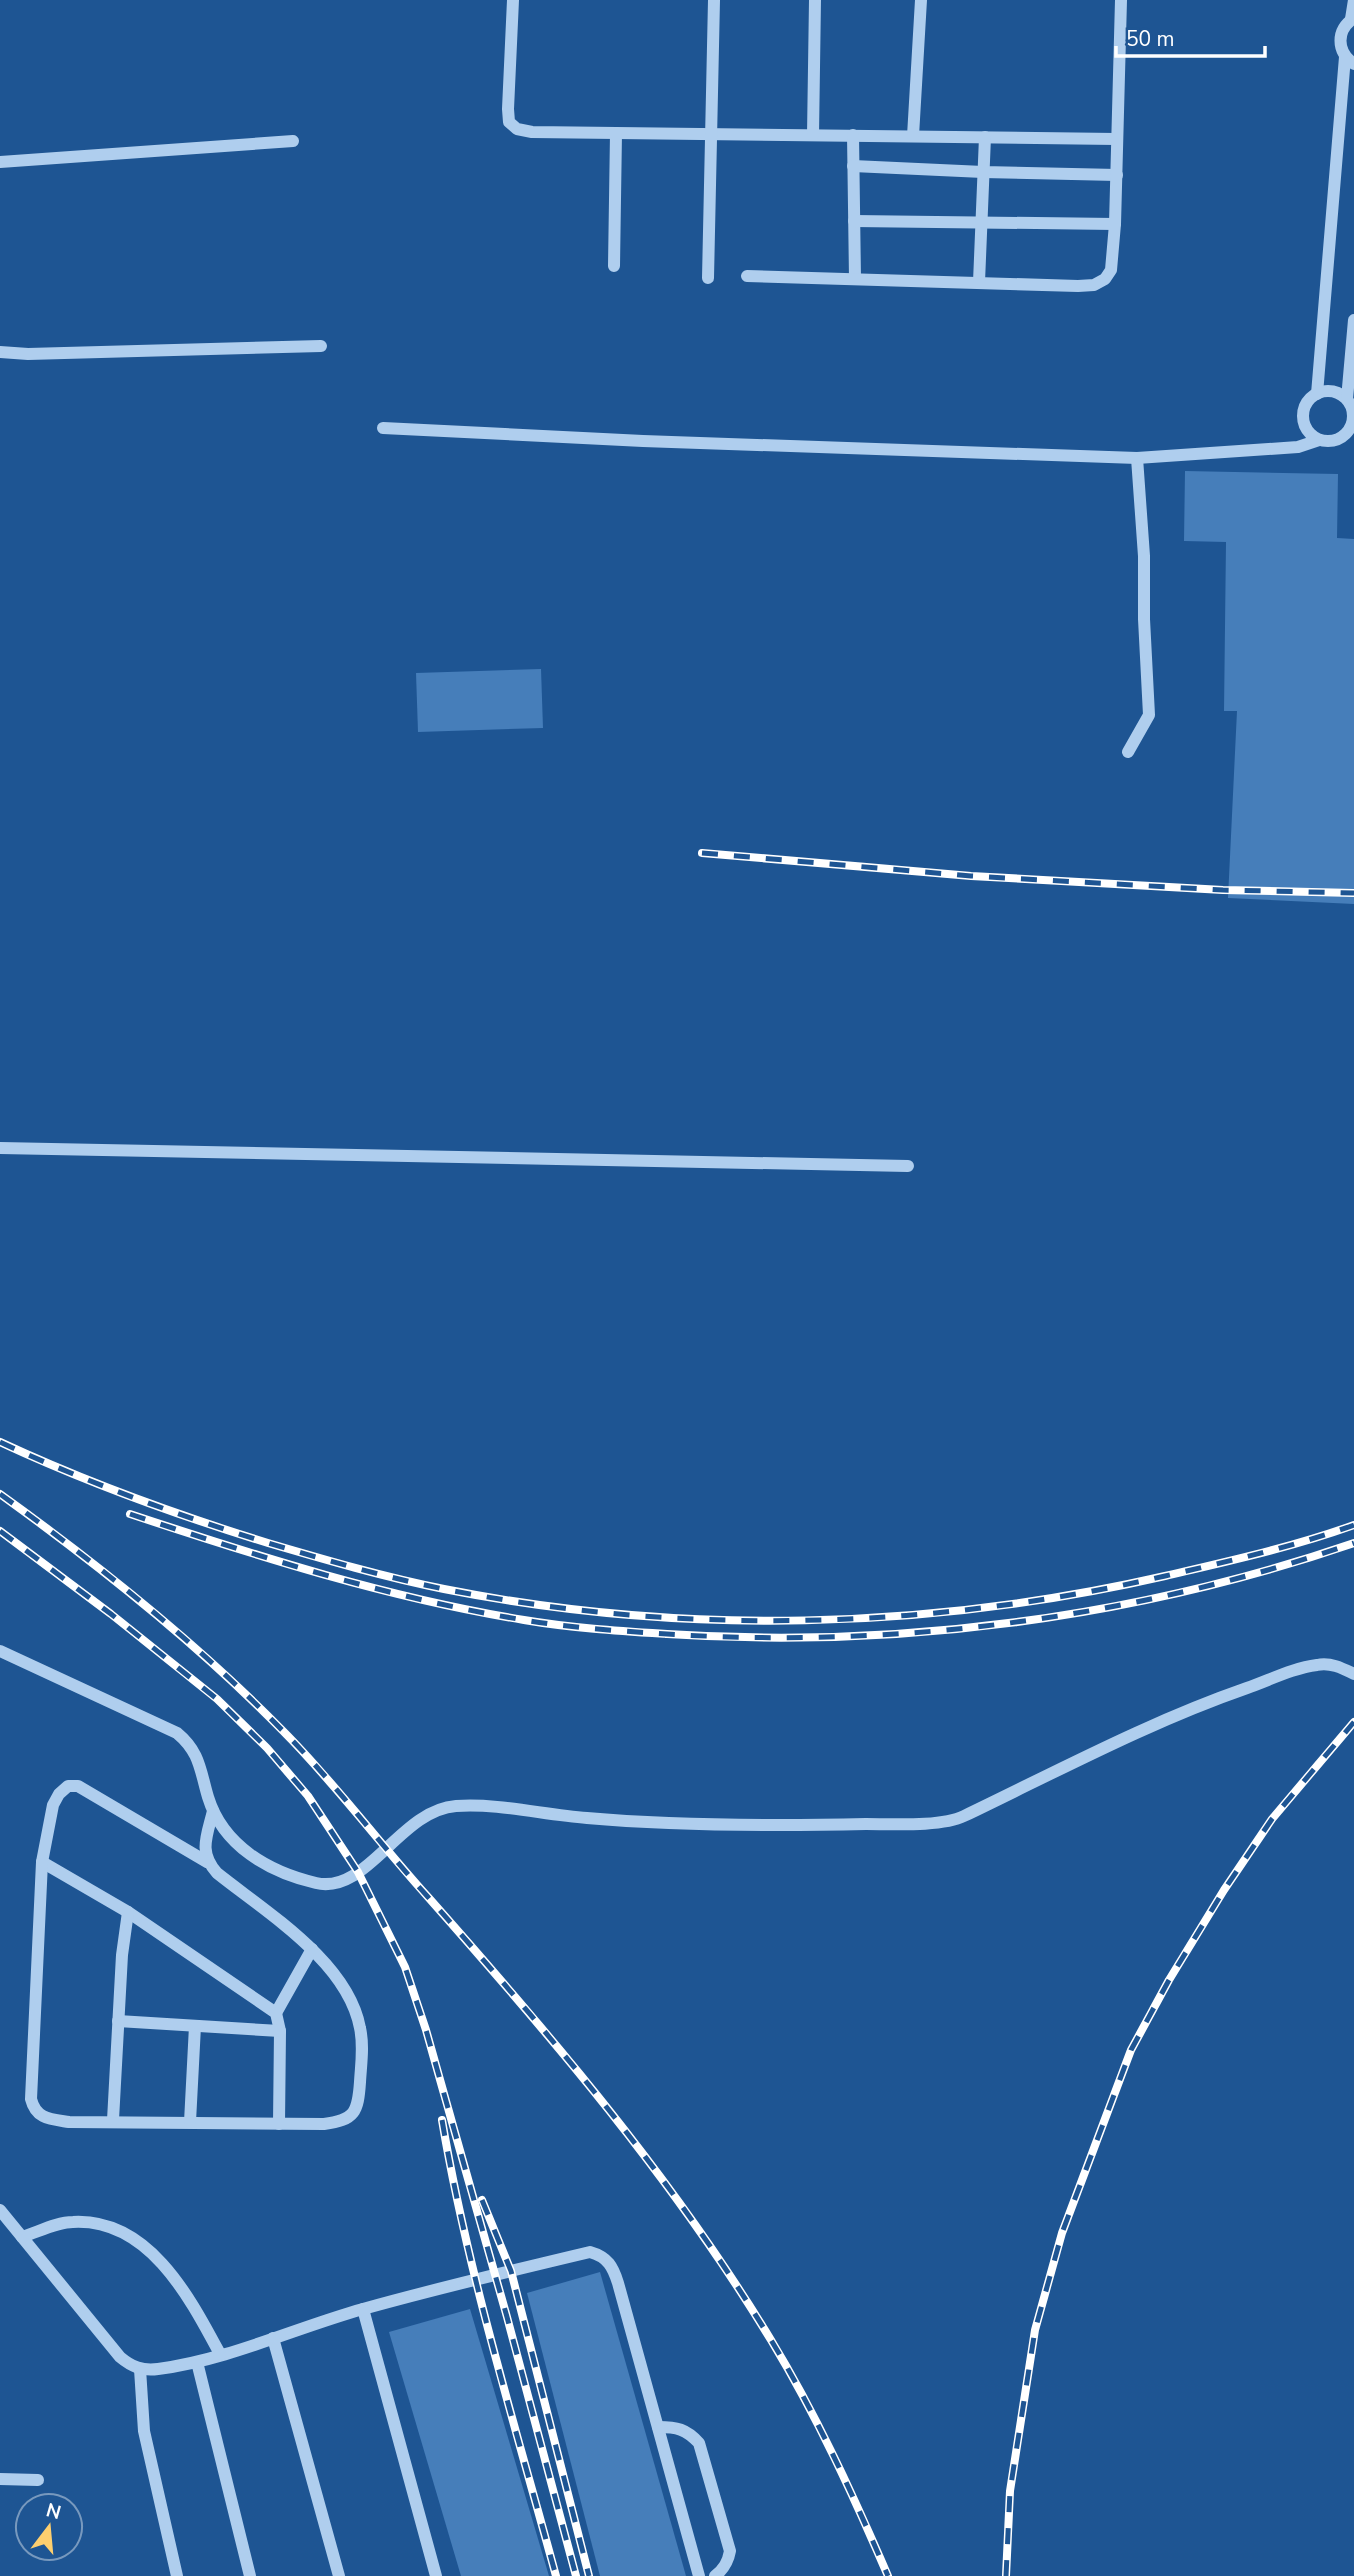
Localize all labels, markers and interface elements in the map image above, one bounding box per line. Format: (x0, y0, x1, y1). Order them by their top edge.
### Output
scale bar (1116, 14, 1265, 58)
text: 50 m (1126, 25, 1175, 53)
north arrow (14, 2492, 84, 2562)
text: N (43, 2497, 64, 2526)

